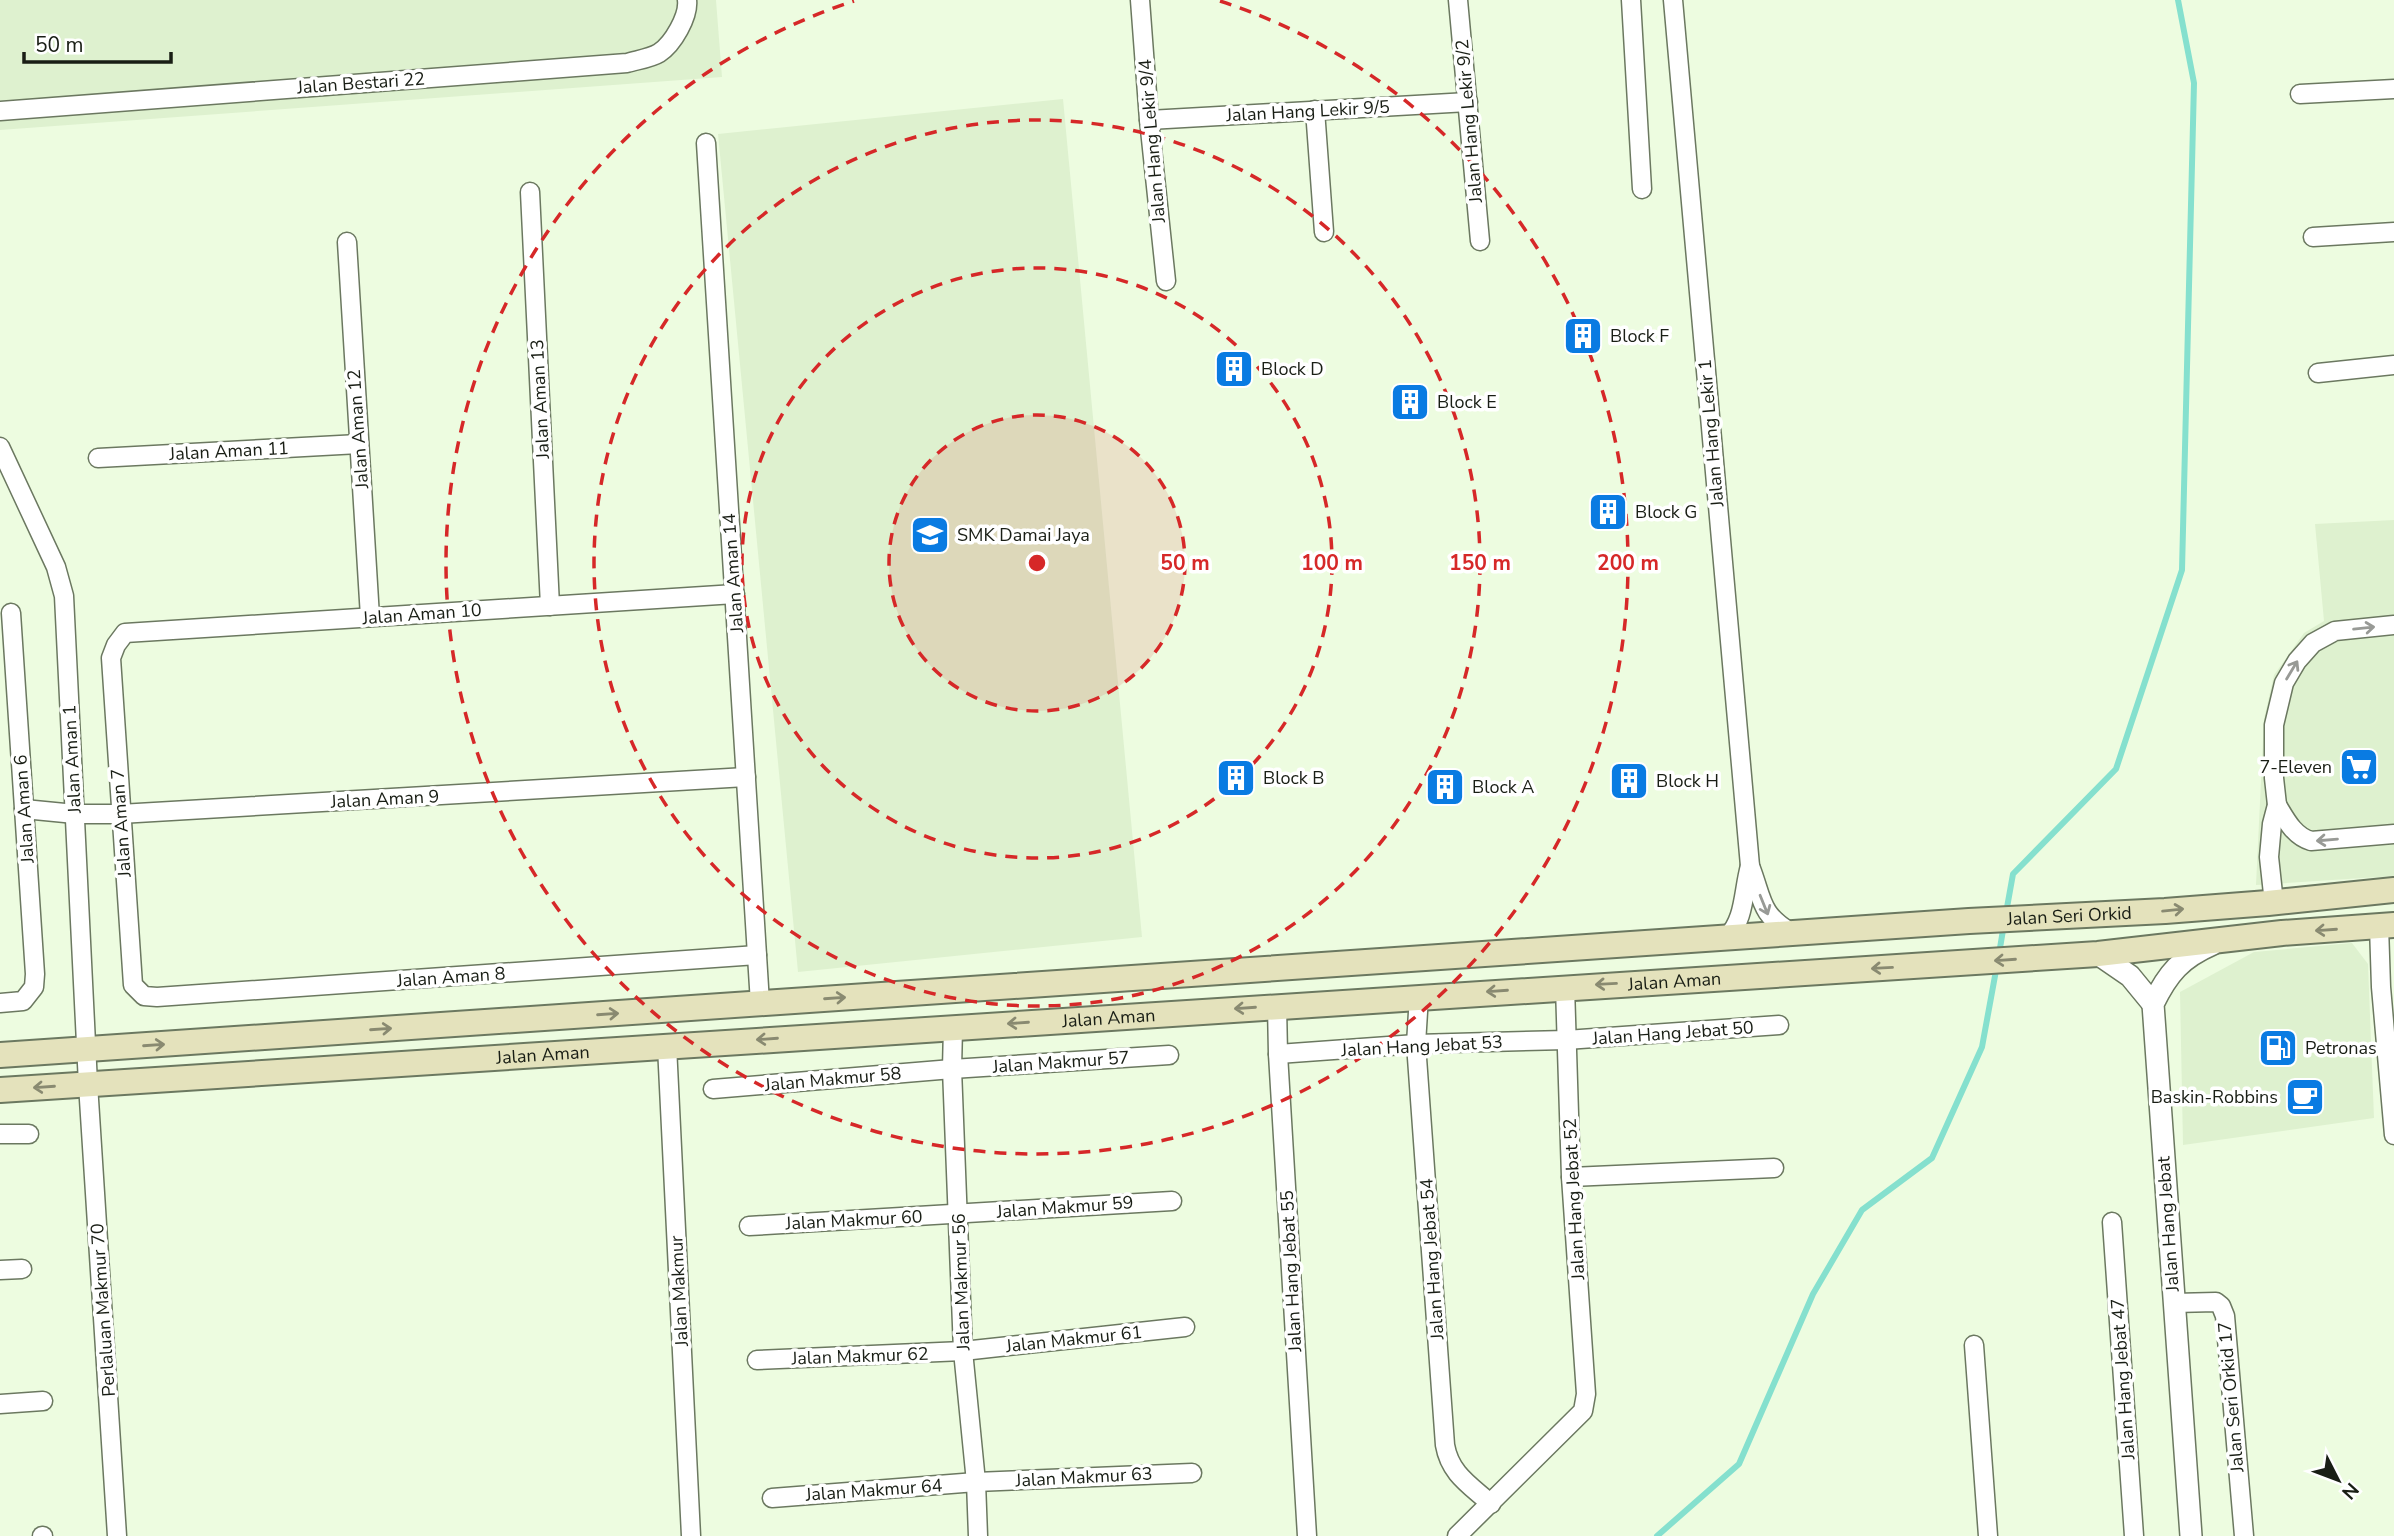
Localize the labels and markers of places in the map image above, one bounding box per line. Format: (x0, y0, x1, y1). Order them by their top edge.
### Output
building icon: Block F (1562, 315, 1604, 357)
place label: Block F (1610, 324, 1669, 348)
building icon: Block D (1213, 348, 1255, 390)
place label: Block D (1261, 357, 1324, 381)
building icon: Block E (1389, 381, 1431, 423)
place label: Block E (1437, 390, 1497, 414)
building icon: Block G (1587, 491, 1629, 533)
place label: Block G (1635, 500, 1697, 524)
school or university icon: SMK Damai Jaya (909, 514, 951, 556)
place label: SMK Damai Jaya (957, 523, 1090, 547)
centre of rings (1025, 551, 1049, 575)
supermarket icon: 7-Eleven (2338, 746, 2380, 788)
place label: 7-Eleven (2259, 755, 2332, 779)
building icon: Block B (1215, 757, 1257, 799)
building icon: Block H (1608, 760, 1650, 802)
place label: Block B (1263, 766, 1325, 790)
building icon: Block A (1424, 766, 1466, 808)
place label: Block H (1656, 769, 1719, 793)
place label: Block A (1472, 775, 1535, 799)
fuel station icon: Petronas (2257, 1027, 2299, 1069)
place label: Petronas (2305, 1036, 2377, 1060)
cafe icon: Baskin-Robbins (2284, 1076, 2326, 1118)
place label: Baskin-Robbins (2151, 1085, 2278, 1109)

